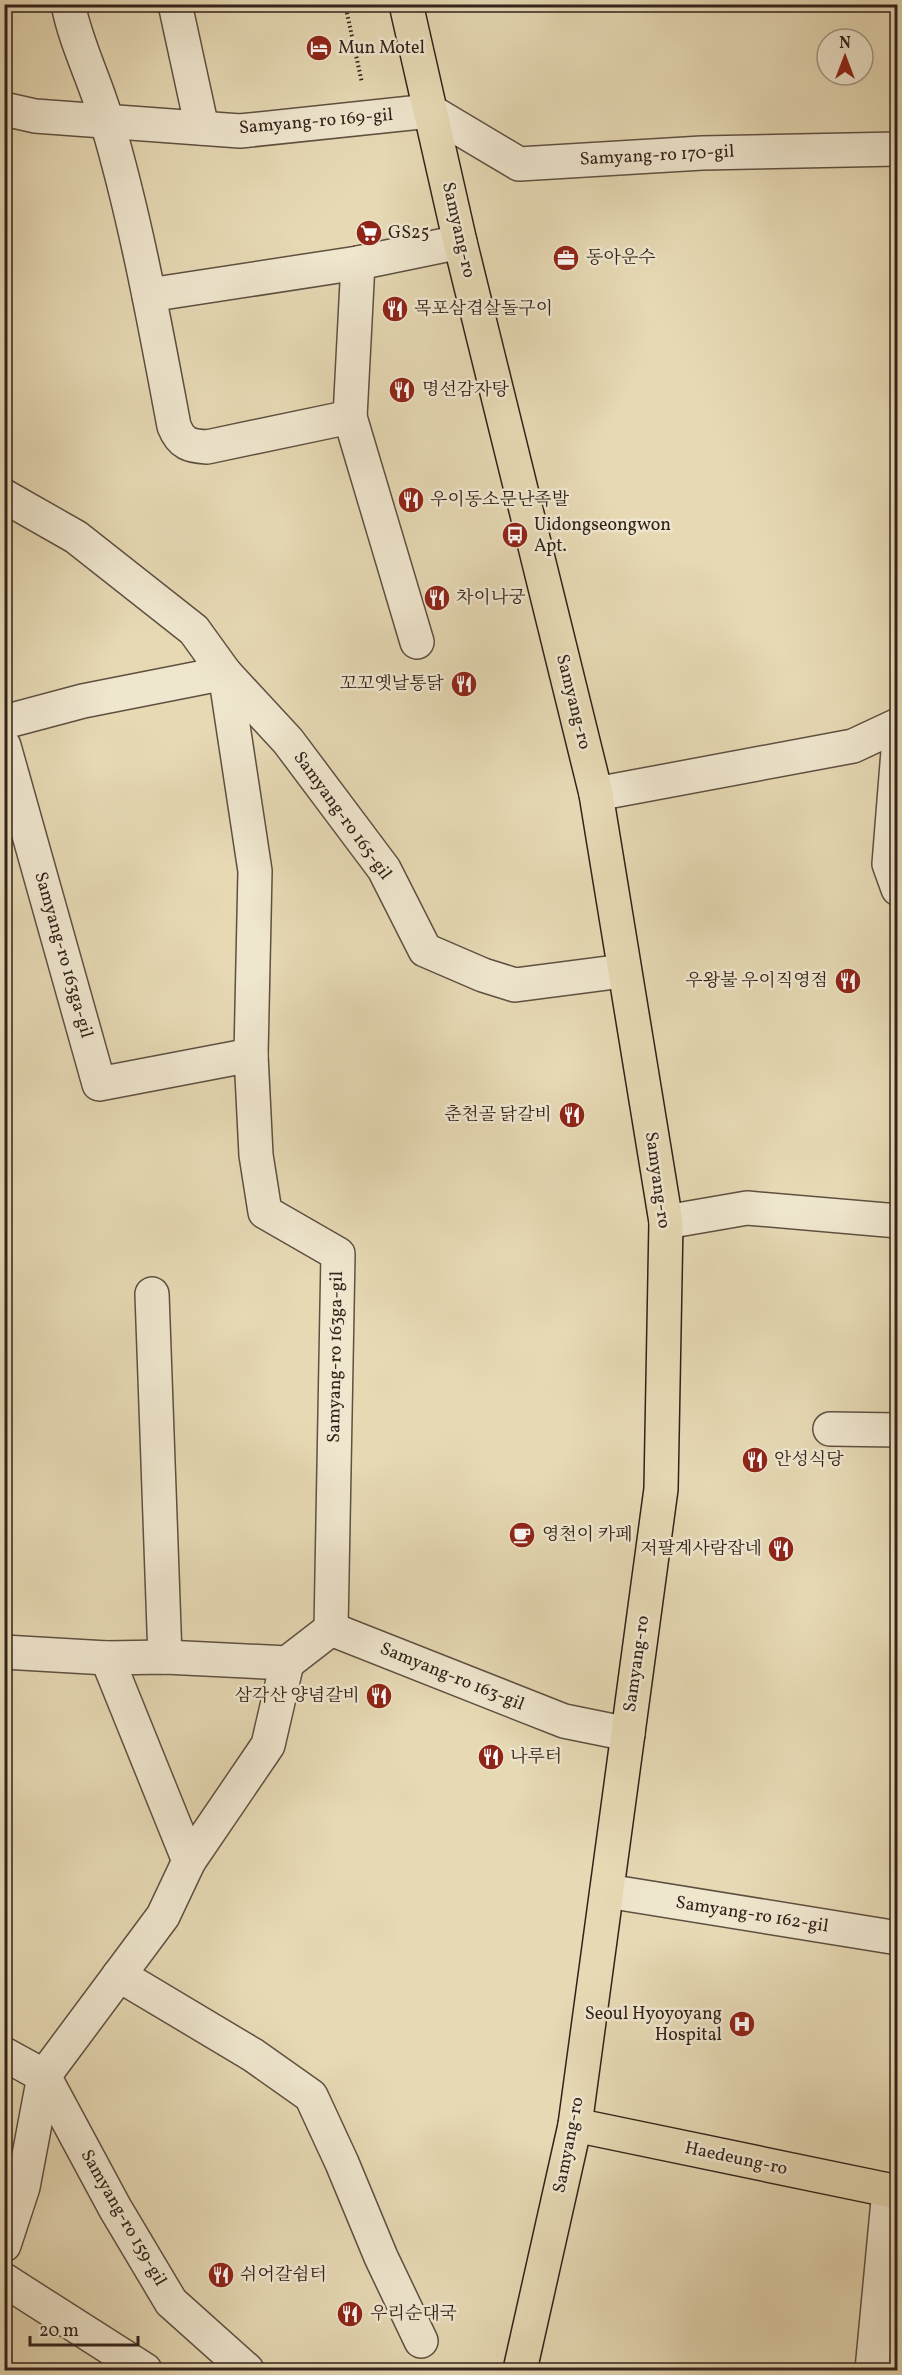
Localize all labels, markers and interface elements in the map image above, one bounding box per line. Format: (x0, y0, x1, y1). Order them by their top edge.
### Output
north arrow (815, 27, 875, 87)
hotel icon: Mun Motel (304, 33, 334, 63)
text: N (839, 33, 851, 55)
place label: Mun Motel (338, 36, 425, 61)
street label: Samyang-ro 169-gil (238, 103, 394, 141)
street label: Samyang-ro 170-gil (579, 139, 735, 173)
street label: Samyang-ro (435, 180, 481, 280)
supermarket icon: GS25 (354, 218, 384, 248)
place label: GS25 (388, 221, 429, 246)
office icon: 동아운수 (551, 243, 581, 273)
place label: 동아운수 (586, 246, 656, 271)
restaurant icon: 목포삼겹살돌구이 (380, 294, 410, 324)
place label: 목포삼겹살돌구이 (414, 297, 553, 322)
restaurant icon: 명선감자탕 (387, 375, 417, 405)
place label: 명선감자탕 (422, 378, 510, 403)
restaurant icon: 우이동소문난족발 (396, 485, 426, 515)
place label: 우이동소문난족발 (430, 488, 570, 513)
place label: Uidongseongwon Apt. (534, 513, 671, 559)
bus stop icon: Uidongseongwon Apt. (500, 520, 530, 550)
restaurant icon: 차이나궁 (422, 583, 452, 613)
place label: 차이나궁 (456, 586, 526, 611)
street label: Samyang-ro (549, 652, 597, 752)
restaurant icon: 꼬꼬옛날통닭 (449, 669, 479, 699)
place label: 꼬꼬옛날통닭 (340, 672, 445, 697)
street label: Samyang-ro 165-gil (287, 747, 397, 885)
street label: Samyang-ro 163ga-gil (27, 869, 99, 1041)
restaurant icon: 우왕불 우이직영점 (833, 966, 863, 996)
place label: 우왕불 우이직영점 (685, 969, 828, 994)
restaurant icon: 춘천골 닭갈비 (557, 1100, 587, 1130)
place label: 춘천골 닭갈비 (444, 1103, 552, 1128)
street label: Samyang-ro (638, 1130, 676, 1230)
street label: Samyang-ro 163ga-gil (322, 1271, 350, 1443)
restaurant icon: 안성식당 (740, 1445, 770, 1475)
place label: 안성식당 (774, 1448, 844, 1473)
cafe icon: 영천이 카페 (507, 1520, 537, 1550)
place label: 영천이 카페 (542, 1523, 633, 1548)
restaurant icon: 저팔계사람잡네 (766, 1534, 796, 1564)
place label: 저팔계사람잡네 (640, 1537, 762, 1562)
street label: Samyang-ro (618, 1614, 656, 1714)
street label: Samyang-ro 163-gil (376, 1637, 528, 1717)
restaurant icon: 삼각산 양념갈비 (364, 1681, 394, 1711)
place label: 삼각산 양념갈비 (235, 1684, 360, 1709)
restaurant icon: 나루터 (476, 1742, 506, 1772)
place label: 나루터 (510, 1745, 562, 1770)
street label: Samyang-ro 162-gil (674, 1891, 830, 1939)
place label: Seoul Hyoyoyang Hospital (585, 2002, 722, 2048)
hospital icon: Seoul Hyoyoyang Hospital (727, 2009, 757, 2039)
street label: Samyang-ro (547, 2095, 591, 2195)
street label: Haedeung-ro (682, 2136, 790, 2182)
street label: Samyang-ro 159-gil (74, 2145, 172, 2291)
restaurant icon: 쉬어갈쉼터 (206, 2260, 236, 2290)
place label: 쉬어갈쉼터 (240, 2263, 327, 2288)
restaurant icon: 우리순대국 (335, 2299, 365, 2329)
place label: 우리순대국 (370, 2302, 457, 2327)
scale bar (30, 2309, 138, 2347)
text: 20 m (39, 2319, 79, 2344)

